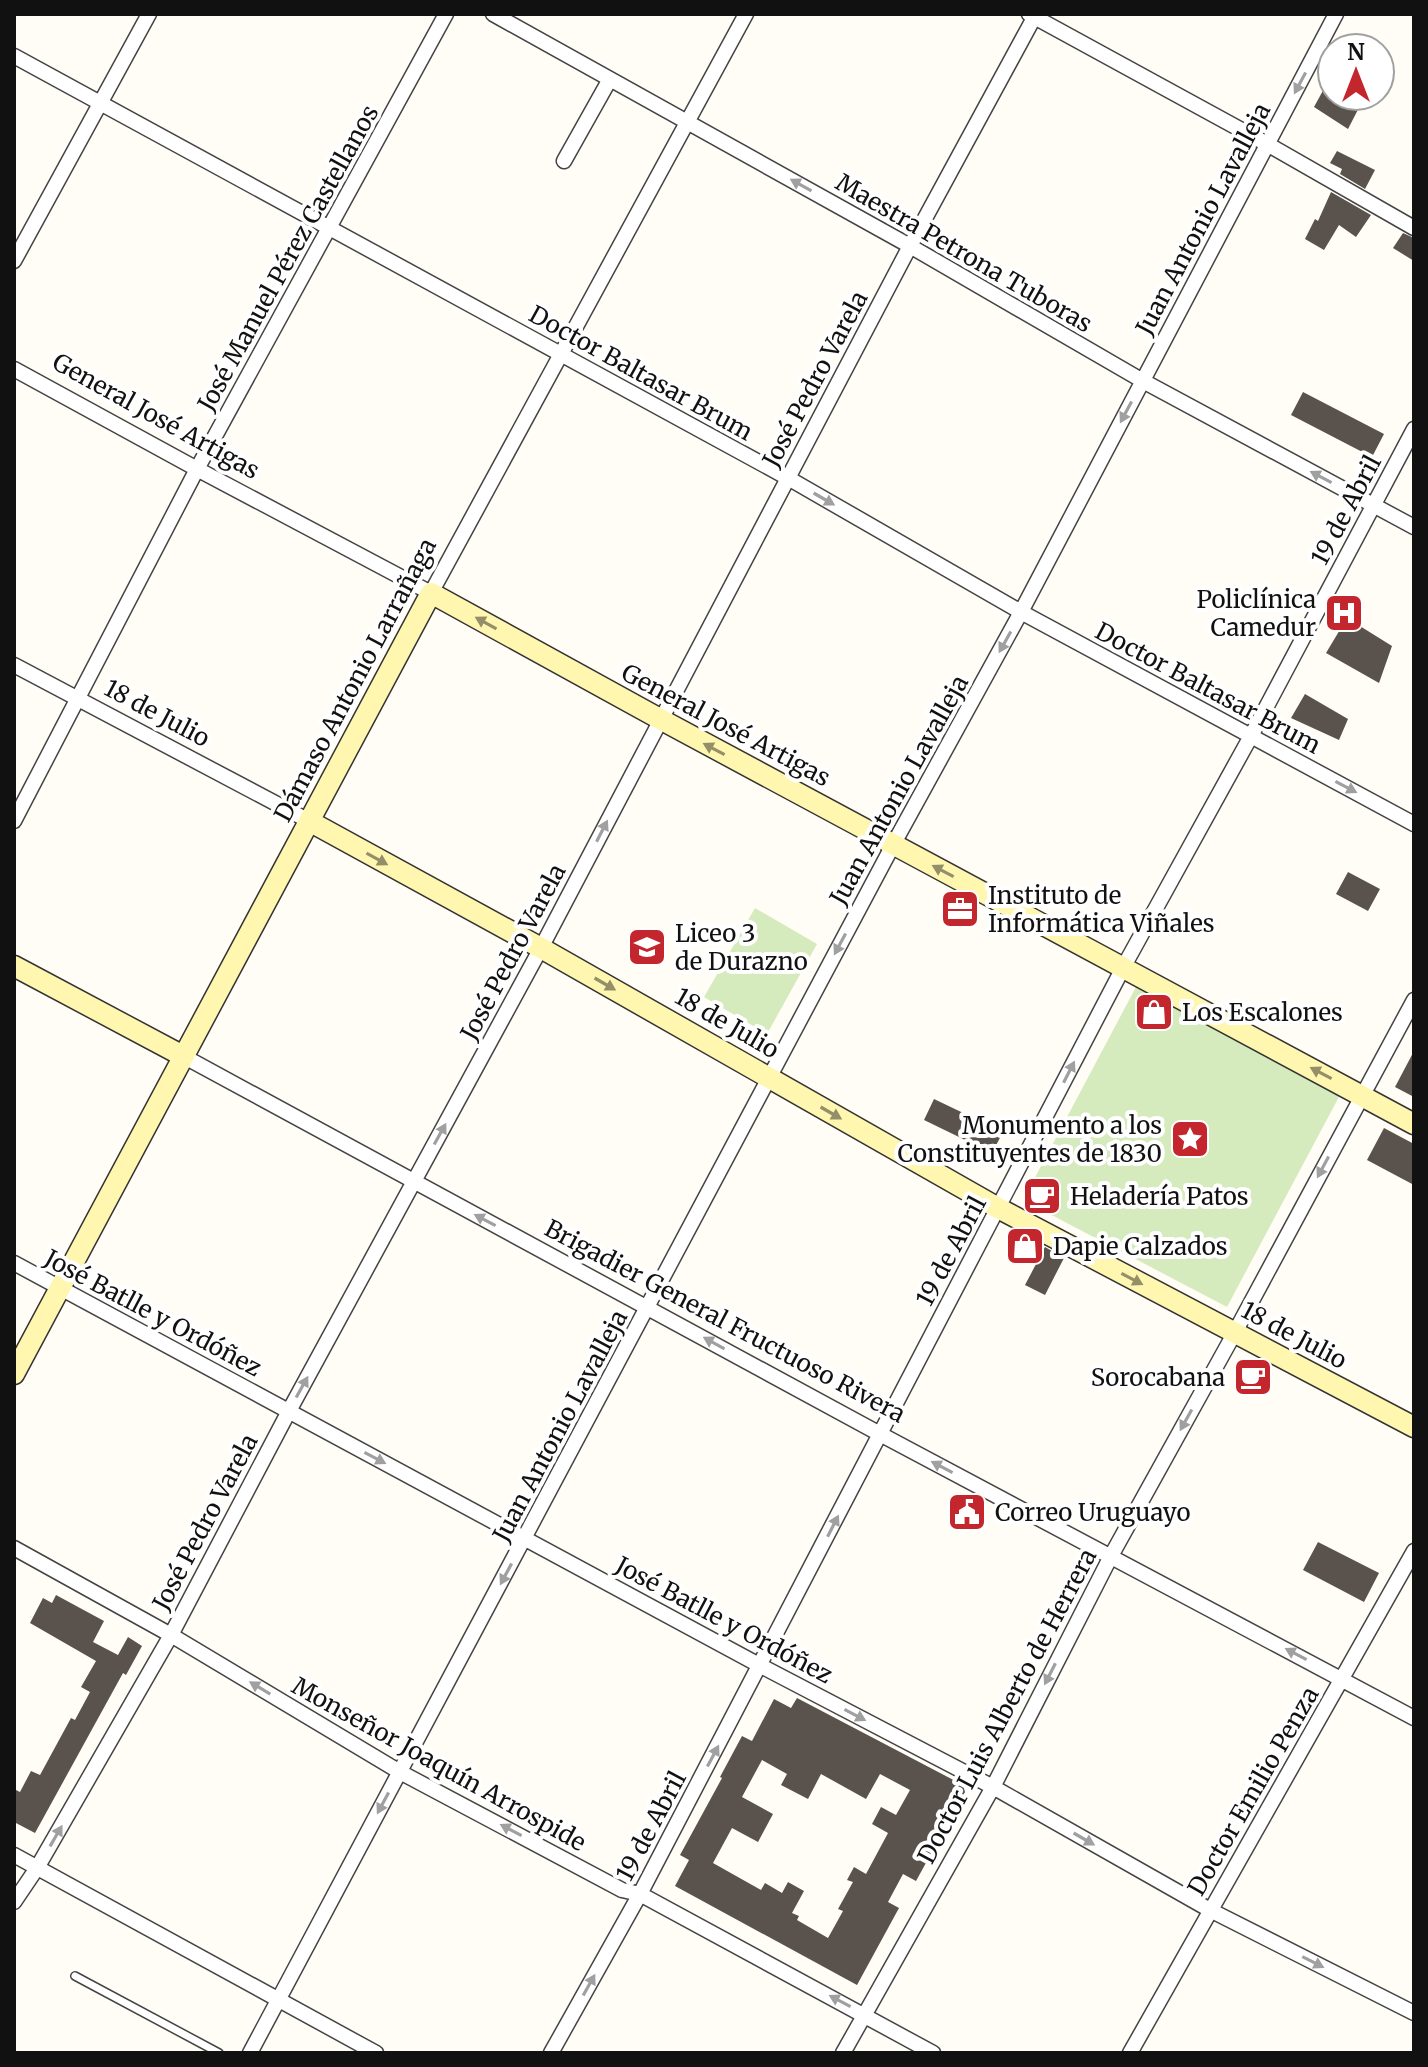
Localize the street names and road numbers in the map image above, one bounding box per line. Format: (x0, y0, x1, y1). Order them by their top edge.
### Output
street label: Juan Antonio Lavalleja (1128, 98, 1277, 341)
street label: José Manuel Pérez Castellanos (190, 100, 385, 417)
street label: Maestra Petrona Tuboras (830, 167, 1098, 339)
street label: José Pedro Varela (755, 285, 875, 473)
street label: Doctor Baltasar Brum (524, 299, 758, 447)
street label: General José Artigas (47, 346, 265, 486)
street label: 19 de Abril (1304, 450, 1388, 570)
street label: Dámaso Antonio Larrañaga (267, 533, 443, 827)
street label: Doctor Baltasar Brum (1090, 615, 1326, 761)
street label: General José Artigas (616, 657, 836, 793)
street label: Juan Antonio Lavalleja (822, 669, 975, 911)
street label: 18 de Julio (99, 672, 215, 754)
street label: José Pedro Varela (453, 858, 573, 1046)
street label: 18 de Julio (669, 981, 785, 1065)
street label: 19 de Abril (909, 1191, 993, 1311)
street label: Brigadier General Fructuoso Rivera (539, 1213, 911, 1430)
street label: José Batlle y Ordóñez (38, 1242, 267, 1383)
street label: 18 de Julio (1236, 1294, 1352, 1376)
street label: Juan Antonio Lavalleja (485, 1305, 634, 1548)
street label: José Pedro Varela (145, 1428, 265, 1616)
street label: Doctor Luis Alberto de Herrera (911, 1543, 1103, 1869)
street label: José Batlle y Ordóñez (609, 1549, 838, 1690)
street label: Monseñor Joaquín Arrospide (287, 1670, 591, 1858)
street label: Doctor Emilio Penza (1181, 1681, 1325, 1901)
street label: 19 de Abril (609, 1766, 693, 1886)

